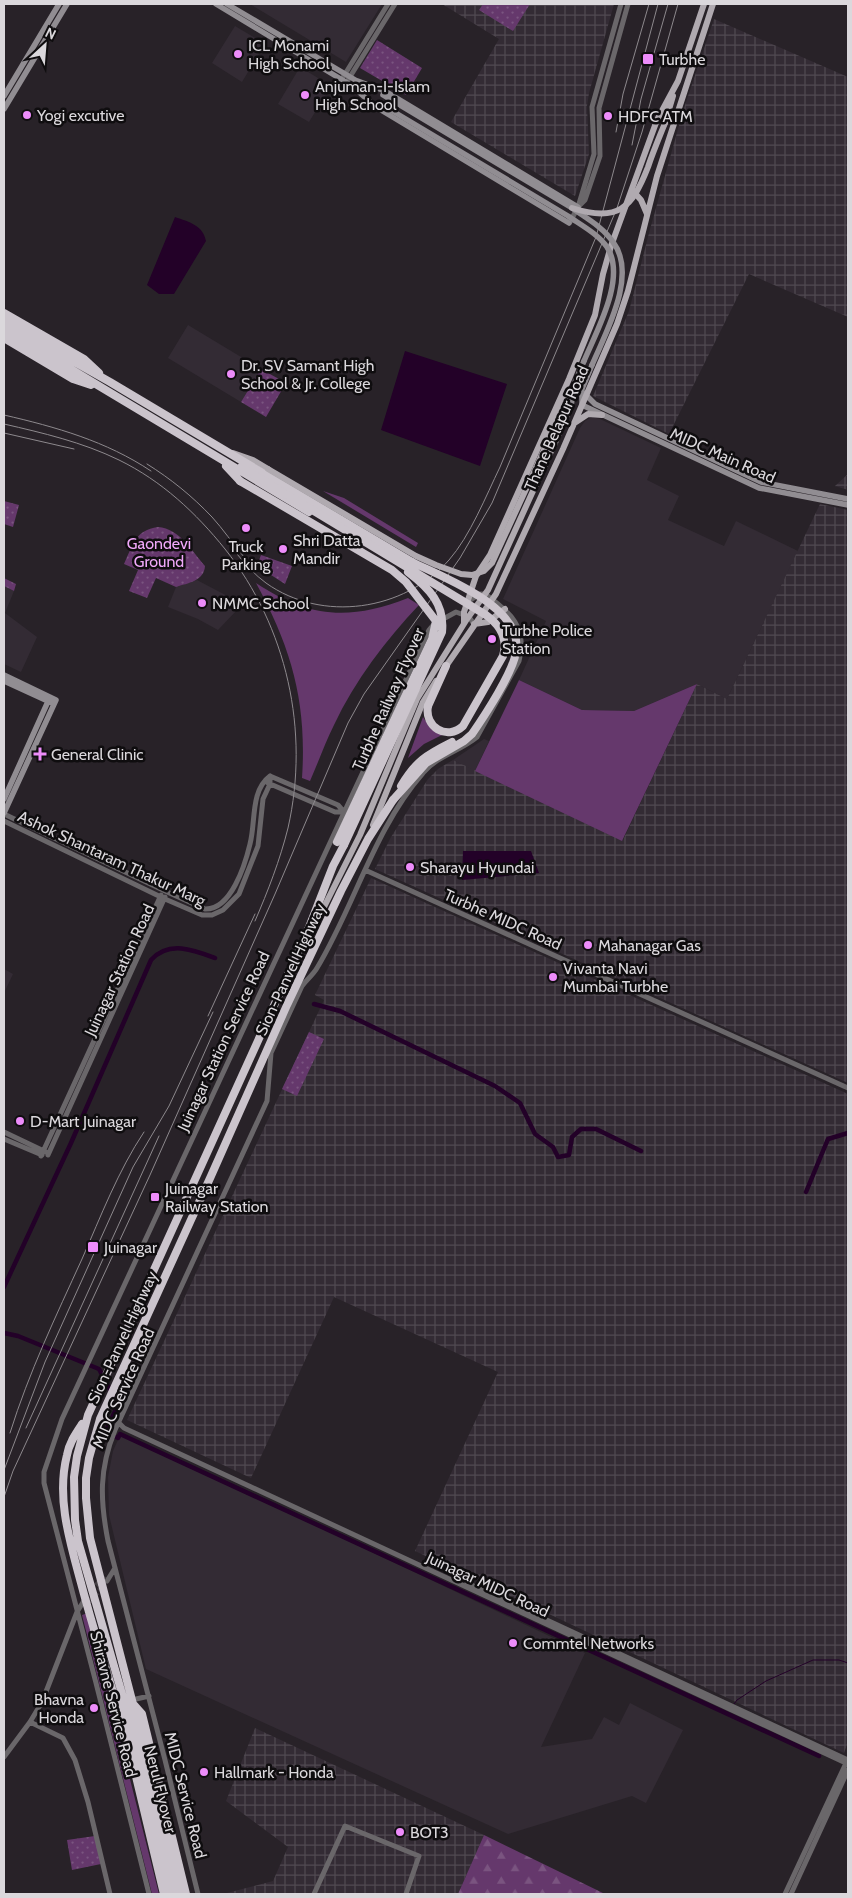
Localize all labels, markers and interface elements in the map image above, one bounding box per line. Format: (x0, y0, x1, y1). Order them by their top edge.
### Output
north arrow (20, 20, 70, 70)
text: N (42, 23, 59, 44)
place label: ICL Monami High School (248, 36, 330, 73)
marker: ICL Monami High School (232, 48, 244, 60)
place label: Turbhe (659, 50, 705, 69)
marker: Turbhe (641, 52, 655, 66)
place label: Anjuman-I-Islam High School (315, 77, 430, 114)
marker: Anjuman-I-Islam High School (299, 89, 311, 101)
place label: Yogi excutive (36, 106, 125, 125)
place label: HDFC ATM (618, 107, 693, 126)
marker: Yogi excutive (21, 109, 33, 121)
marker: HDFC ATM (602, 110, 614, 122)
place label: Dr. SV Samant High School & Jr. College (241, 356, 374, 393)
street label: Thane Belapur Road (520, 363, 593, 494)
marker: Dr. SV Samant High School & Jr. College (225, 368, 237, 380)
street label: MIDC Main Road (667, 424, 778, 487)
marker: Truck Parking (240, 522, 252, 534)
place label: Shri Datta Mandir (293, 531, 361, 568)
park label: Gaondevi Ground (127, 534, 191, 571)
place label: Truck Parking (221, 537, 272, 574)
marker: Shri Datta Mandir (277, 543, 289, 555)
place label: NMMC School (212, 594, 309, 613)
marker: NMMC School (196, 597, 208, 609)
place label: Turbhe Police Station (502, 621, 592, 658)
street label: Turbhe Railway Flyover (348, 624, 429, 774)
marker: Turbhe Police Station (486, 633, 498, 645)
place label: General Clinic (51, 745, 144, 764)
marker: General Clinic (33, 747, 47, 761)
street label: Ashok Shantaram Thakur Marg (15, 807, 210, 911)
place label: Sharayu Hyundai (420, 858, 534, 877)
marker: Sharayu Hyundai (404, 861, 416, 873)
street label: Turbhe MIDC Road (441, 885, 565, 954)
street label: Sion-Panvel Highway (251, 900, 329, 1038)
street label: Juinagar Station Road (80, 901, 158, 1040)
place label: Mahanagar Gas (598, 936, 701, 955)
marker: Mahanagar Gas (582, 939, 594, 951)
street label: Juinagar Station Service Road (173, 948, 274, 1135)
place label: Vivanta Navi Mumbai Turbhe (563, 959, 668, 996)
marker: Vivanta Navi Mumbai Turbhe (547, 971, 559, 983)
place label: D-Mart Juinagar (30, 1112, 137, 1131)
marker: D-Mart Juinagar (14, 1115, 26, 1127)
place label: Juinagar Railway Station (164, 1179, 269, 1216)
marker: Juinagar Railway Station (149, 1191, 161, 1203)
place label: Juinagar (103, 1238, 158, 1257)
marker: Juinagar (86, 1240, 100, 1254)
street label: Sion-Panvel Highway (83, 1268, 161, 1406)
street label: MIDC Service Road (88, 1325, 158, 1451)
street label: Juinagar MIDC Road (422, 1547, 552, 1621)
street label: Shiravne Service Road (86, 1629, 141, 1779)
place label: Commtel Networks (523, 1634, 654, 1653)
marker: Commtel Networks (507, 1637, 519, 1649)
place label: Bhavna Honda (34, 1690, 84, 1727)
marker: Bhavna Honda (88, 1702, 100, 1714)
street label: MIDC Service Road (161, 1730, 210, 1860)
street label: Nerul Flyover (140, 1743, 181, 1836)
place label: Hallmark - Honda (214, 1763, 334, 1782)
marker: Hallmark - Honda (198, 1766, 210, 1778)
place label: BOT3 (410, 1823, 449, 1842)
marker: BOT3 (394, 1826, 406, 1838)

